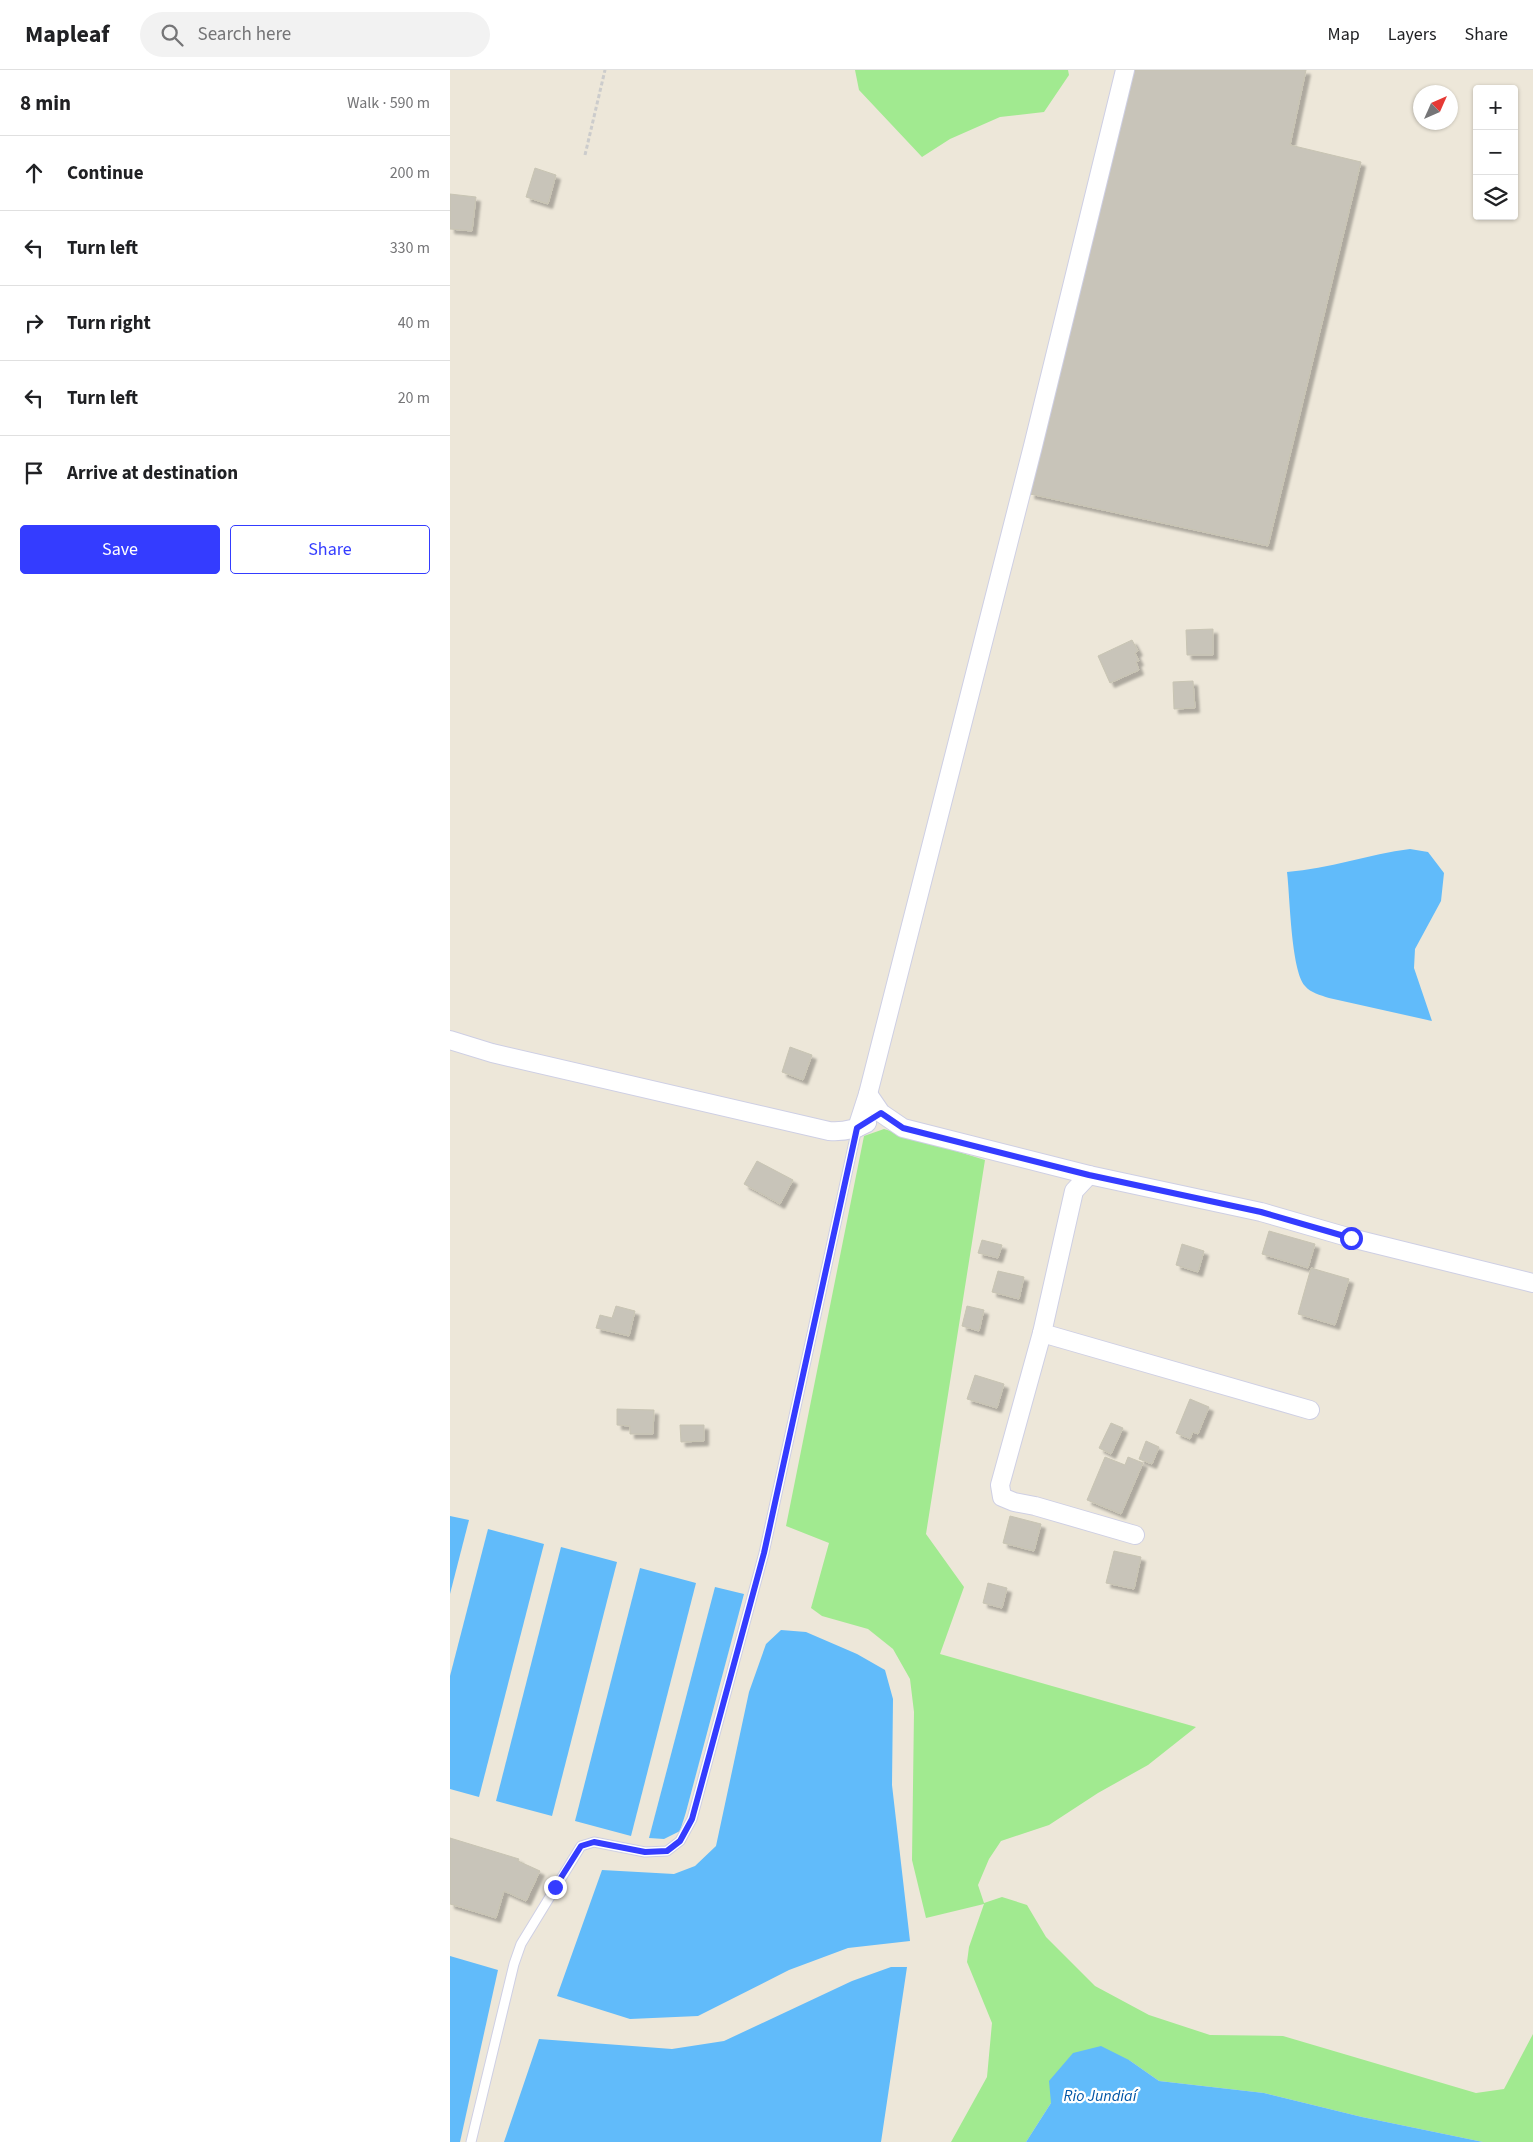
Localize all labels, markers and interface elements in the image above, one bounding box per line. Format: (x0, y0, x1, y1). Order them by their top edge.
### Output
search box (140, 12, 490, 57)
text: Mapleaf (25, 17, 110, 52)
icon: search (158, 21, 186, 49)
text: Search here (198, 21, 291, 48)
text: Map (1328, 22, 1360, 47)
text: Layers (1388, 22, 1437, 47)
text: Share (1465, 22, 1508, 47)
north arrow (1413, 85, 1458, 130)
map controls (1473, 85, 1518, 220)
button: + (1473, 85, 1518, 130)
text: 8 min (20, 88, 71, 118)
text: Walk · 590 m (347, 92, 430, 114)
button: − (1473, 130, 1518, 175)
icon: ahead (20, 159, 48, 187)
text: Continue (67, 160, 144, 187)
text: 200 m (390, 162, 430, 184)
button: layers (1473, 175, 1518, 220)
icon: left (20, 234, 48, 262)
text: Turn left (67, 235, 138, 262)
text: 330 m (390, 237, 430, 259)
icon: right (20, 309, 48, 337)
text: Turn right (67, 310, 151, 337)
text: 40 m (398, 312, 430, 334)
icon: left (20, 384, 48, 412)
text: Turn left (67, 385, 138, 412)
text: 20 m (398, 387, 430, 409)
icon: arrive (20, 459, 48, 487)
text: Arrive at destination (67, 460, 238, 487)
button: Save (20, 525, 220, 574)
button: Share (230, 525, 430, 574)
route start (1340, 1227, 1363, 1250)
route end (544, 1876, 567, 1899)
water label: Rio Jundiaí (1064, 2085, 1139, 2107)

